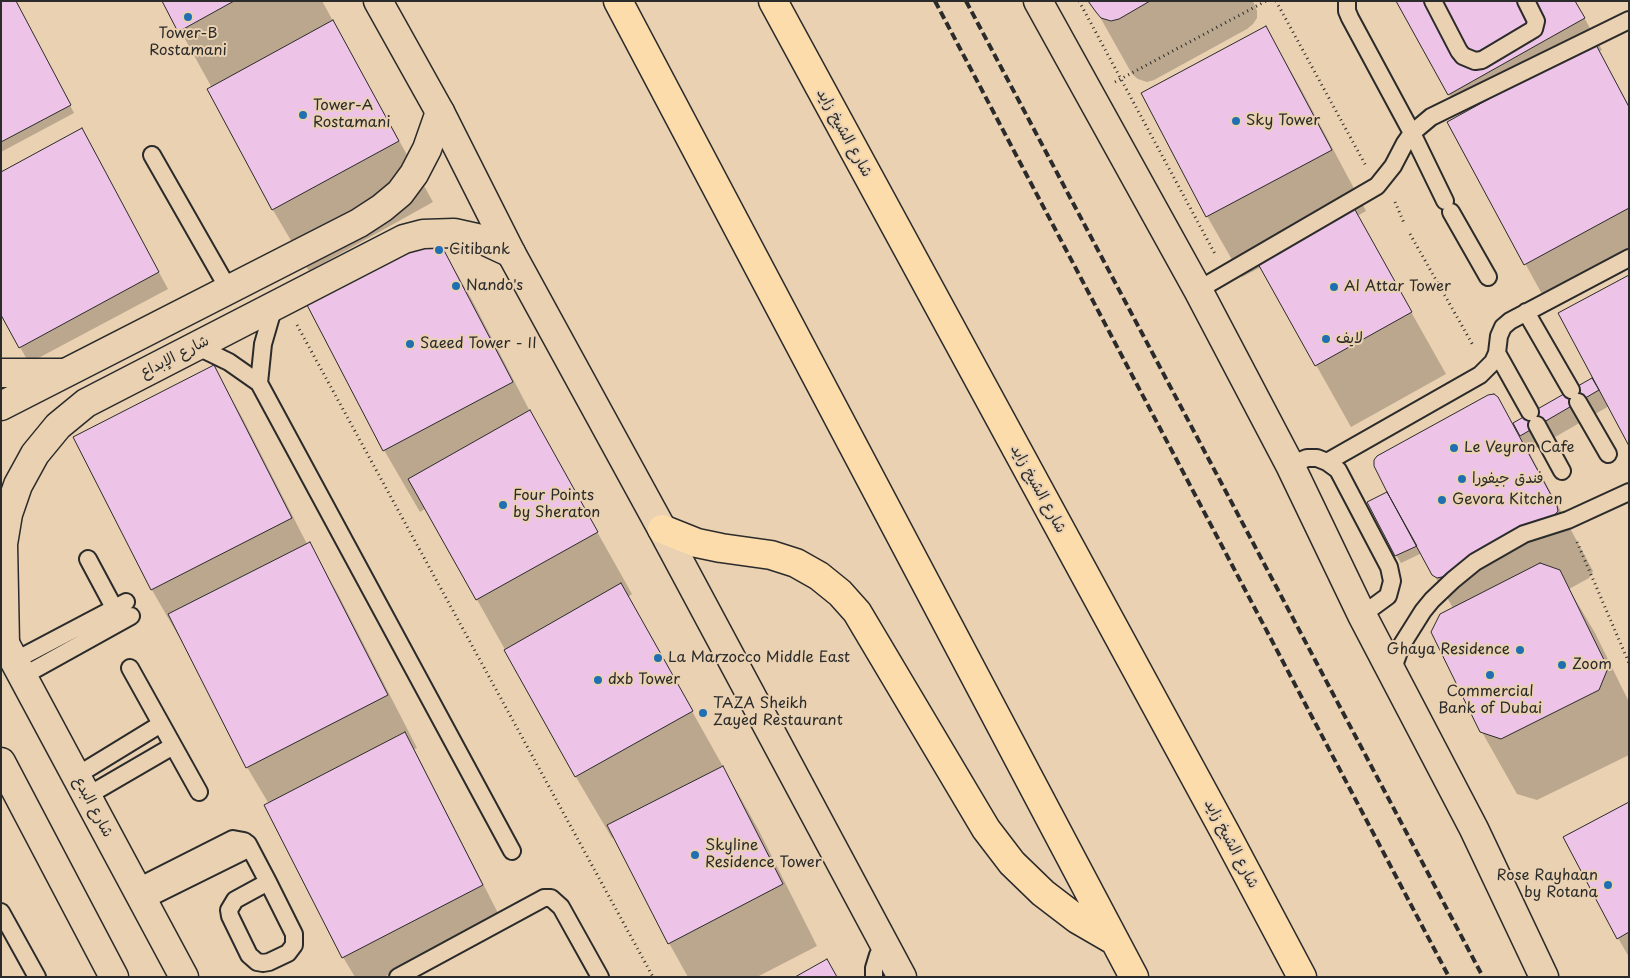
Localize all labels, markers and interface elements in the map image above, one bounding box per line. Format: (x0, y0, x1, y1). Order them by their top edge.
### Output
marker: Tower-B Rostamani (182, 11, 194, 23)
place label: Tower-B Rostamani (149, 25, 227, 60)
street label: شارع الشيخ زايد (812, 86, 876, 180)
place label: Tower-A Rostamani (313, 97, 390, 132)
marker: Tower-A Rostamani (297, 109, 309, 121)
place label: Sky Tower (1246, 112, 1320, 130)
marker: Sky Tower (1230, 115, 1242, 127)
place label: Citibank (449, 241, 510, 259)
marker: Citibank (433, 244, 445, 256)
place label: Nando's (466, 277, 523, 295)
place label: Al Attar Tower (1344, 278, 1451, 296)
marker: Nando's (450, 280, 462, 292)
marker: Al Attar Tower (1328, 281, 1340, 293)
place label: لايف (1336, 330, 1363, 348)
street label: شارع الإبداع (138, 332, 212, 382)
marker: لايف (1320, 333, 1332, 345)
place label: Saeed Tower - II (420, 335, 537, 353)
marker: Saeed Tower - II (404, 338, 416, 350)
place label: Le Veyron Cafe (1464, 439, 1574, 457)
street label: شارع الشيخ زايد (1006, 442, 1070, 536)
marker: Le Veyron Cafe (1448, 442, 1460, 454)
place label: فندق جيفورا (1472, 470, 1544, 488)
marker: فندق جيفورا (1456, 473, 1468, 485)
place label: Four Points by Sheraton (513, 487, 600, 522)
place label: Gevora Kitchen (1452, 491, 1563, 509)
marker: Gevora Kitchen (1436, 494, 1448, 506)
marker: Four Points by Sheraton (497, 499, 509, 511)
place label: Ghaya Residence (1387, 641, 1510, 659)
marker: Ghaya Residence (1514, 644, 1526, 656)
place label: La Marzocco Middle East (668, 649, 850, 667)
marker: La Marzocco Middle East (652, 652, 664, 664)
place label: Zoom (1572, 656, 1612, 674)
marker: Zoom (1556, 659, 1568, 671)
marker: Commercial Bank of Dubai (1484, 669, 1496, 681)
place label: dxb Tower (608, 671, 680, 689)
marker: dxb Tower (592, 674, 604, 686)
place label: Commercial Bank of Dubai (1438, 683, 1542, 718)
place label: TAZA Sheikh Zayed Restaurant (713, 695, 843, 730)
marker: TAZA Sheikh Zayed Restaurant (697, 707, 709, 719)
street label: شارع البدع (69, 773, 117, 841)
street label: شارع الشيخ زايد (1200, 796, 1262, 892)
place label: Skyline Residence Tower (705, 837, 822, 872)
marker: Skyline Residence Tower (689, 849, 701, 861)
place label: Rose Rayhaan by Rotana (1497, 867, 1598, 902)
marker: Rose Rayhaan by Rotana (1602, 879, 1614, 891)

